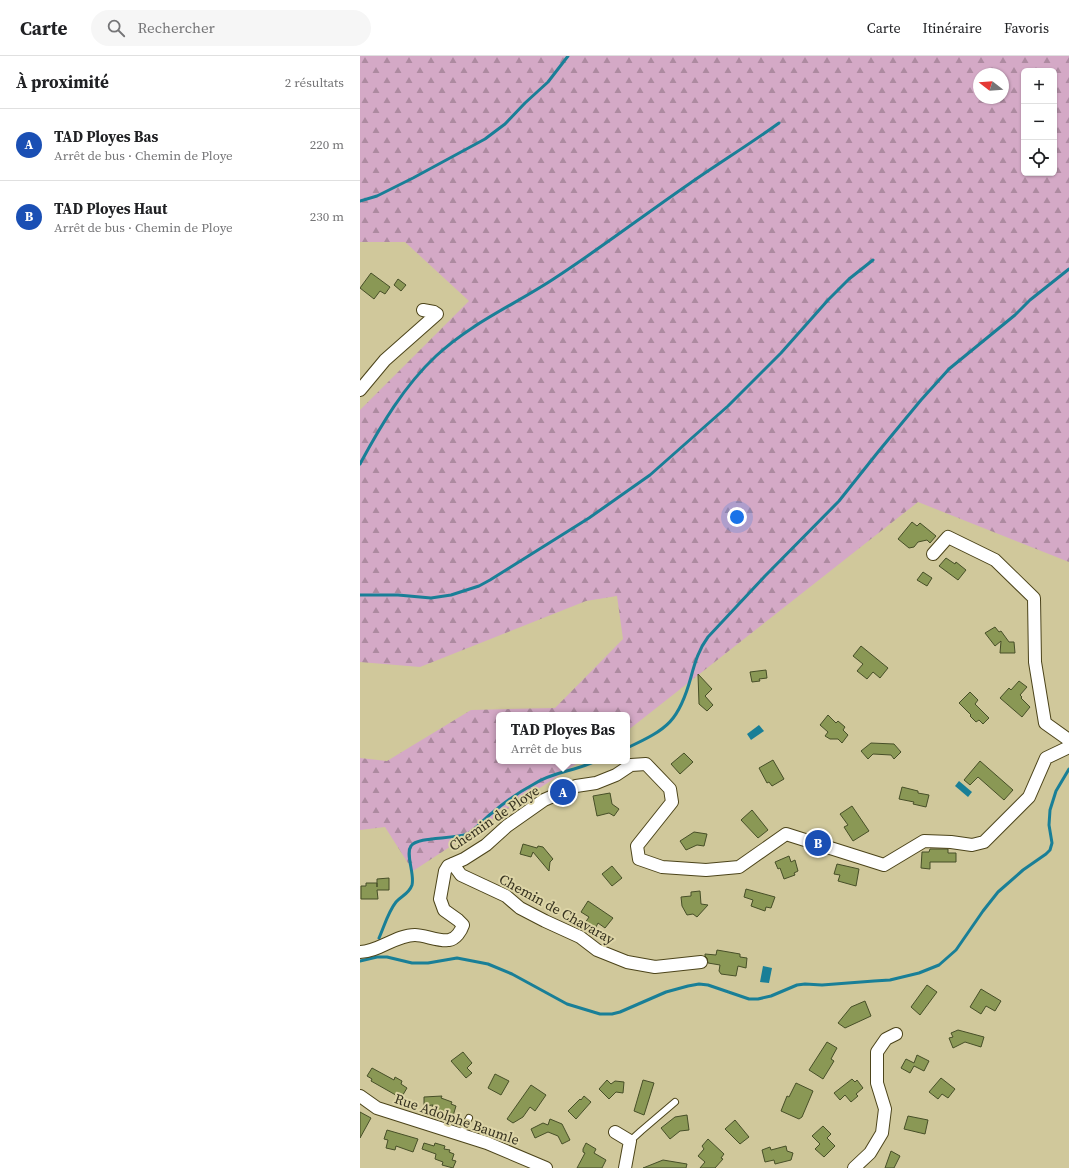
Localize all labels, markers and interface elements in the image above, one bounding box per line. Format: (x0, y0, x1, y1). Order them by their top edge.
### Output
search box (91, 10, 371, 46)
text: Carte (20, 15, 67, 41)
icon: search (105, 17, 127, 39)
text: Rechercher (137, 17, 215, 38)
text: Carte (867, 18, 901, 38)
text: Itinéraire (923, 18, 982, 38)
text: Favoris (1004, 18, 1049, 38)
north arrow (973, 68, 1009, 104)
map controls (1021, 68, 1057, 176)
button: + (1021, 68, 1057, 104)
text: À proximité (16, 70, 109, 94)
text: 2 résultats (285, 74, 344, 91)
button: − (1021, 104, 1057, 140)
text: TAD Ployes Bas (54, 126, 158, 147)
text: A (25, 136, 33, 153)
text: 220 m (310, 136, 344, 153)
button: locate (1021, 140, 1057, 176)
text: Arrêt de bus · Chemin de Ploye (54, 147, 233, 164)
text: TAD Ployes Haut (54, 198, 167, 219)
text: B (25, 208, 33, 225)
text: 230 m (310, 208, 344, 225)
text: Arrêt de bus · Chemin de Ploye (54, 219, 233, 236)
your location (727, 507, 747, 527)
popup (496, 712, 630, 764)
text: TAD Ployes Bas (511, 719, 615, 740)
text: Arrêt de bus (511, 740, 582, 757)
pin: A (550, 777, 576, 807)
street label: Chemin de Ploye (445, 780, 543, 856)
pin: B (805, 828, 831, 858)
street label: Chemin de Chavaray (496, 869, 619, 949)
street label: Rue Adolphe Baumle (392, 1088, 522, 1150)

